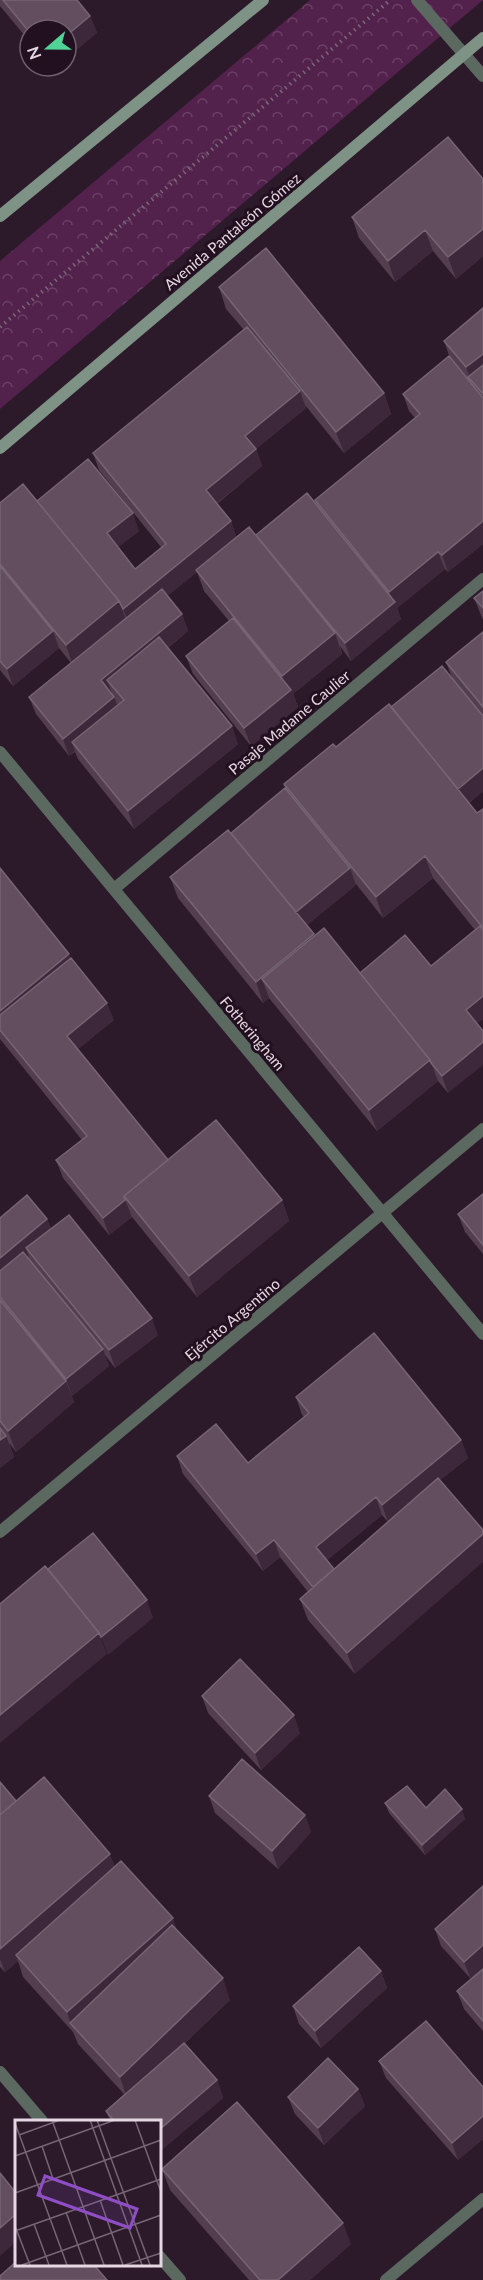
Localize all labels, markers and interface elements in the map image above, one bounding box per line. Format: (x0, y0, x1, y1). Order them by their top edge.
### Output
north arrow (18, 18, 78, 78)
text: N (22, 44, 44, 62)
street label: Avenida Pantaleón Gómez (160, 169, 304, 293)
street label: Pasaje Madame Caulier (225, 666, 354, 778)
street label: Fotheringham (217, 992, 289, 1074)
street label: Ejército Argentino (181, 1274, 283, 1364)
inset map (15, 2120, 160, 2265)

